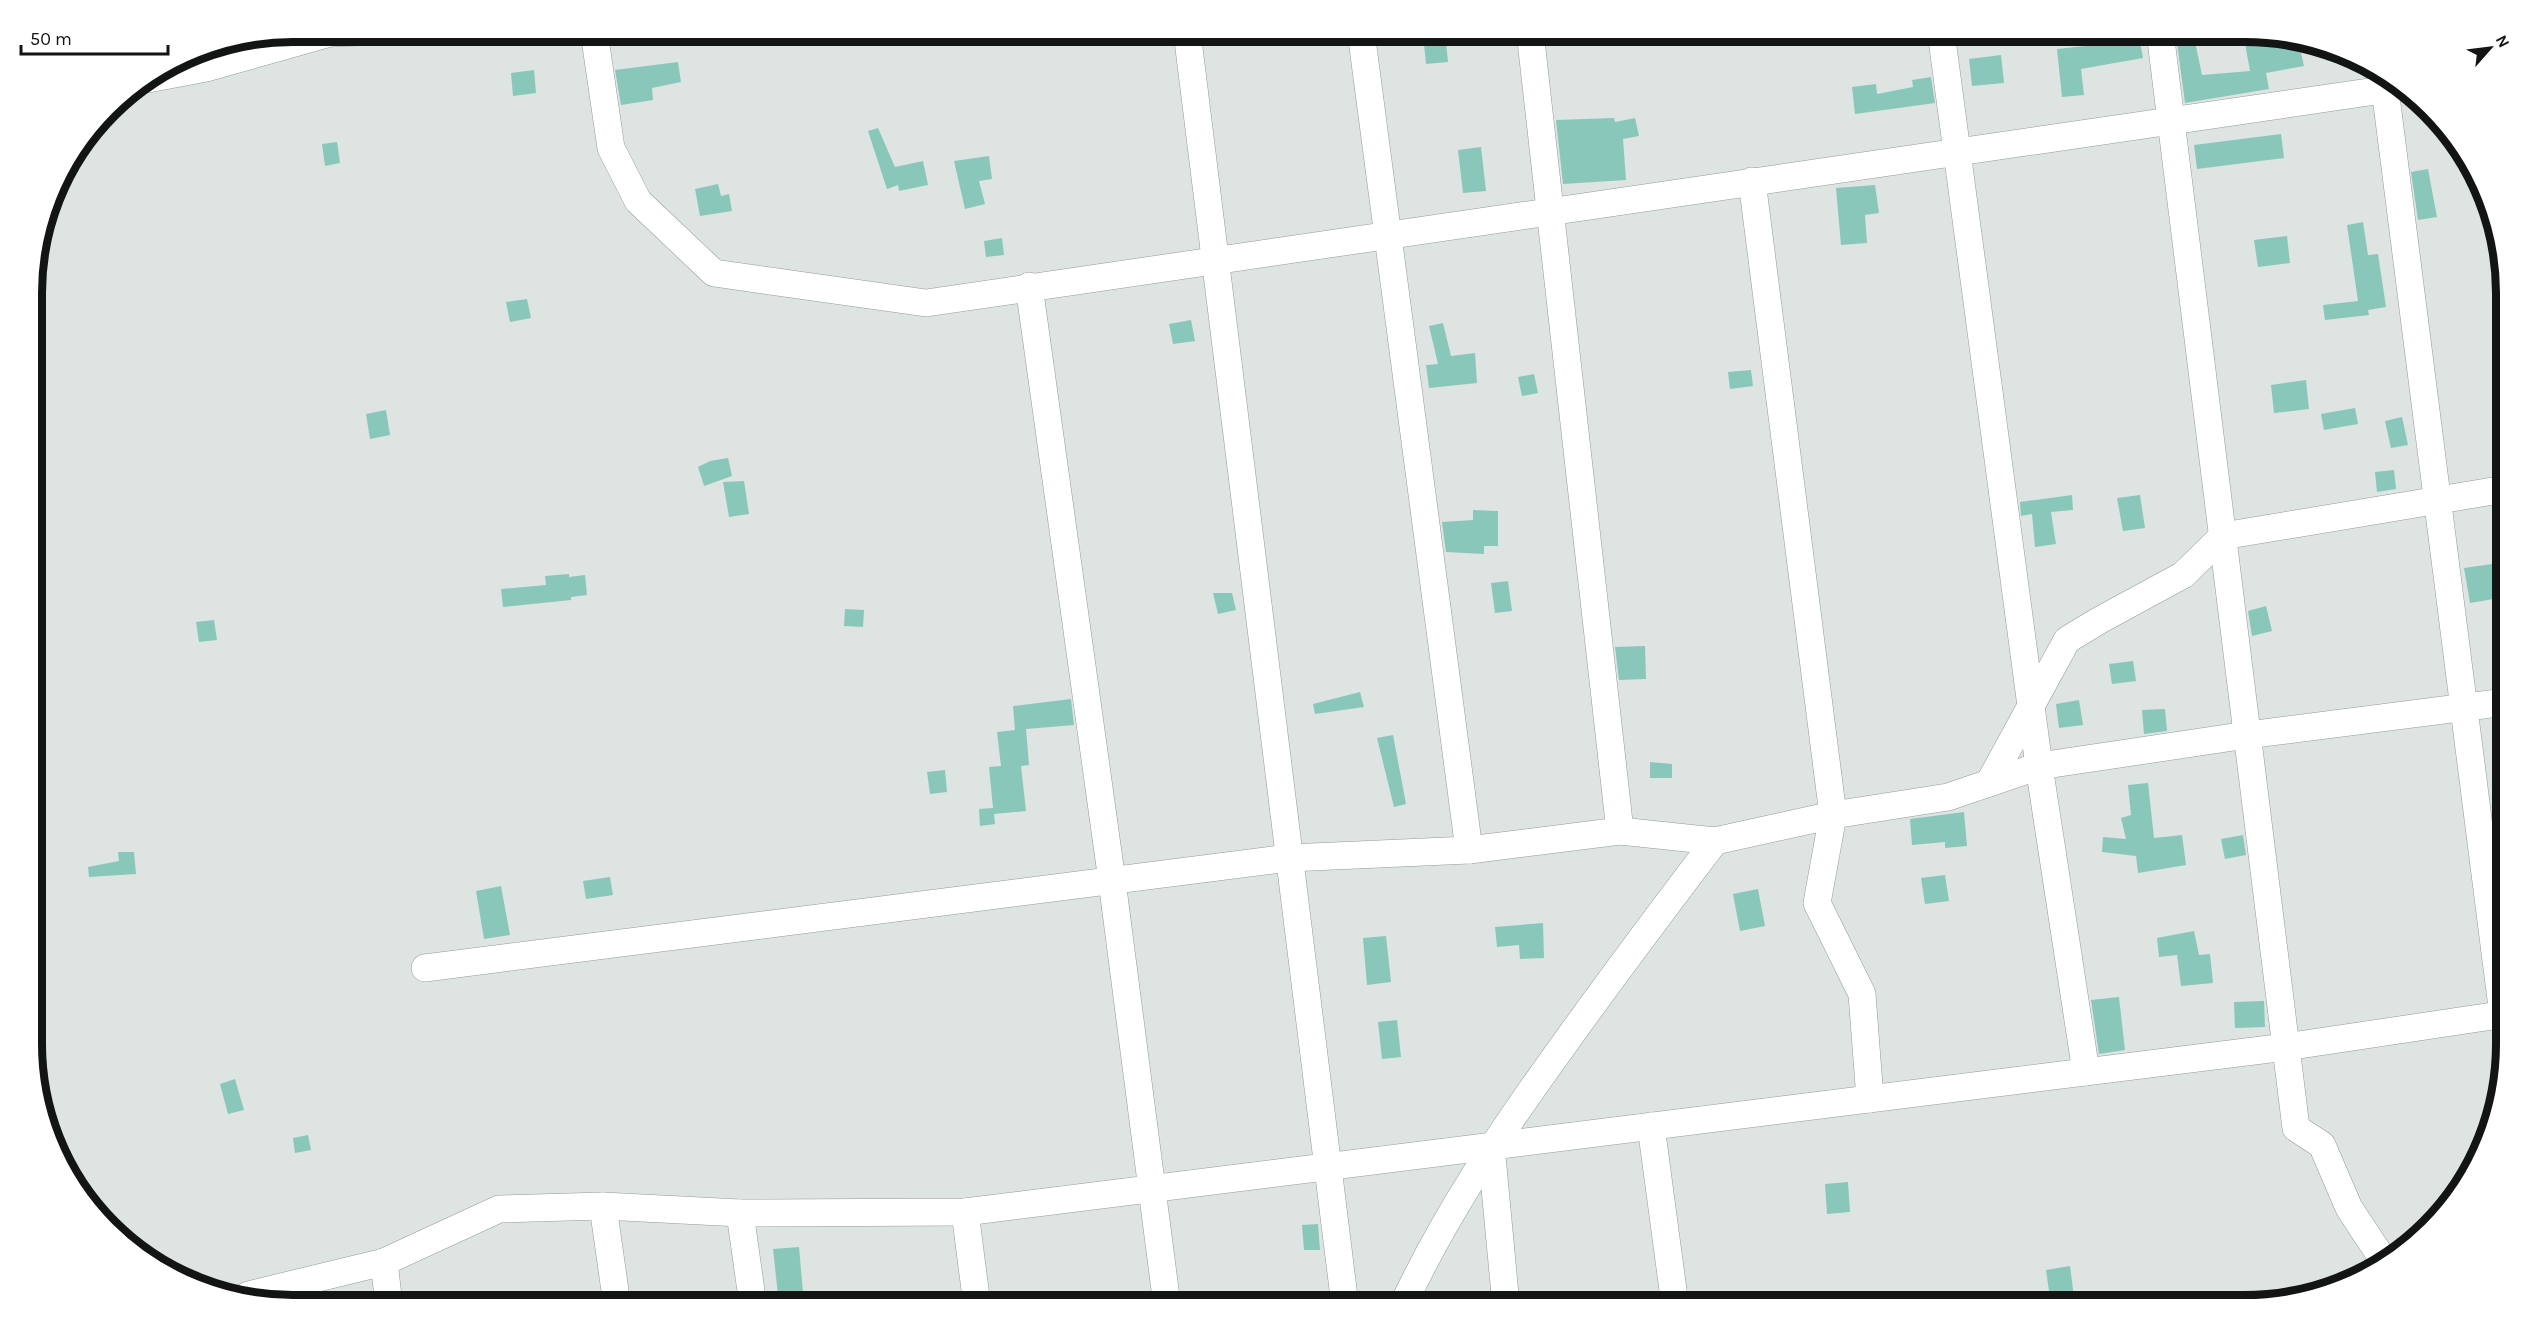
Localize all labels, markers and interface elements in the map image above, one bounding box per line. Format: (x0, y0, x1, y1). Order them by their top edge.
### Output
scale bar (21, 18, 168, 56)
north arrow (2460, 18, 2520, 78)
text: 50 m (30, 28, 72, 50)
text: N (2492, 32, 2514, 51)

